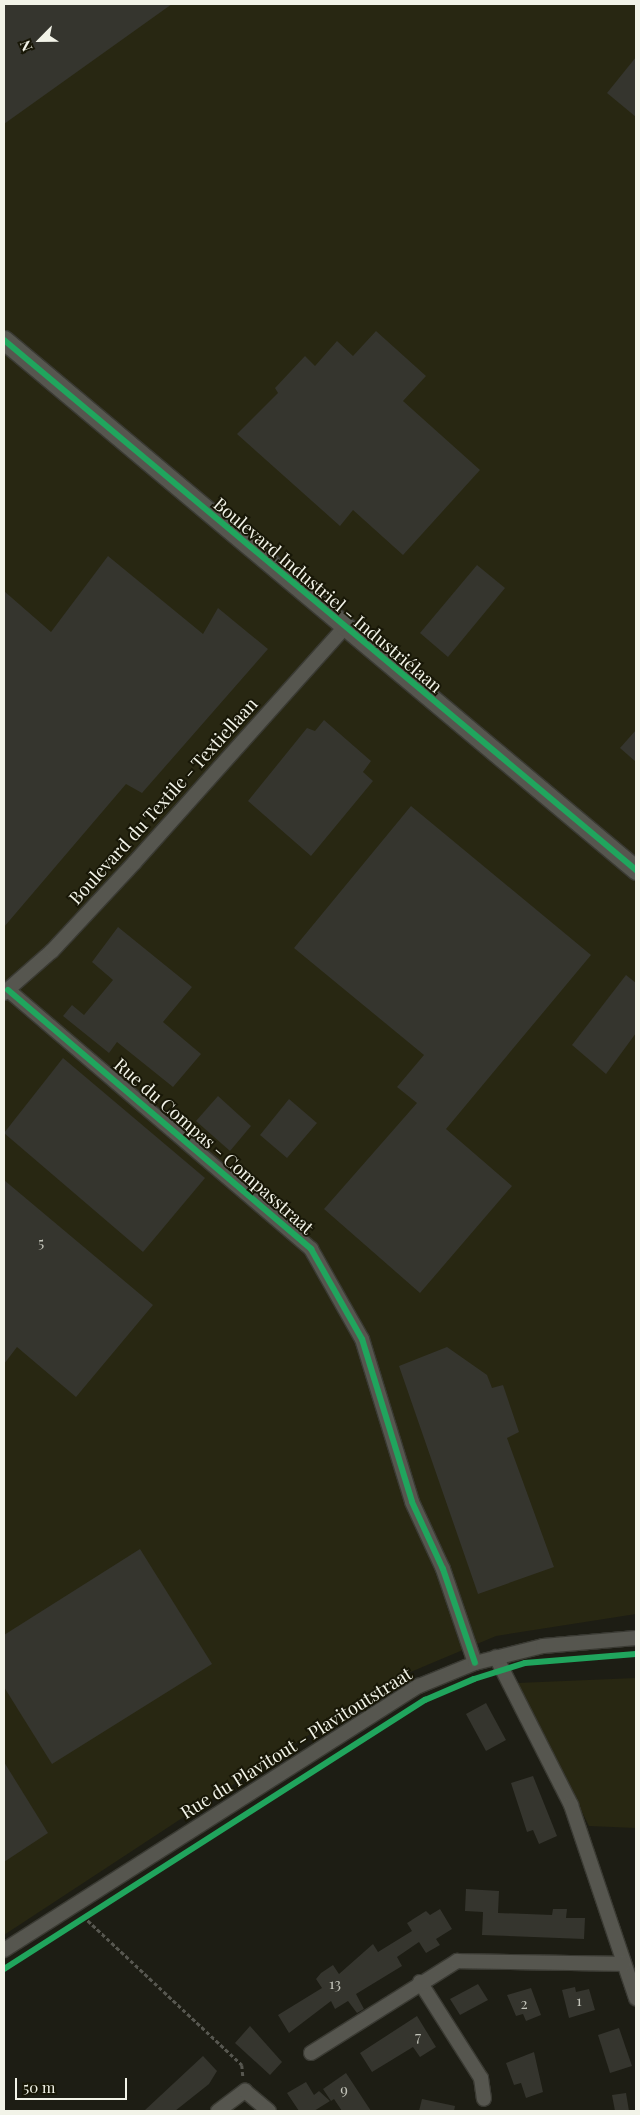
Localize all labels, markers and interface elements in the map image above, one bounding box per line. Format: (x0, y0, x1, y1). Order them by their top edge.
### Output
north arrow (15, 15, 65, 65)
text: N (15, 38, 36, 54)
street label: Boulevard Industriel - Industriélaan (209, 493, 447, 697)
street label: Boulevard du Textile - Textiellaan (64, 693, 262, 909)
street label: Rue du Compas - Compasstraat (110, 1053, 318, 1239)
house number: 5 (38, 1234, 44, 1252)
street label: Rue du Plavitout - Plavitoutstraat (176, 1663, 416, 1823)
house number: 13 (329, 1975, 341, 1993)
house number: 1 (576, 1992, 582, 2010)
house number: 2 (520, 1995, 528, 2013)
house number: 7 (415, 2028, 421, 2046)
scale bar (18, 2068, 130, 2100)
text: 50 m (23, 2077, 55, 2097)
house number: 9 (340, 2081, 348, 2099)

